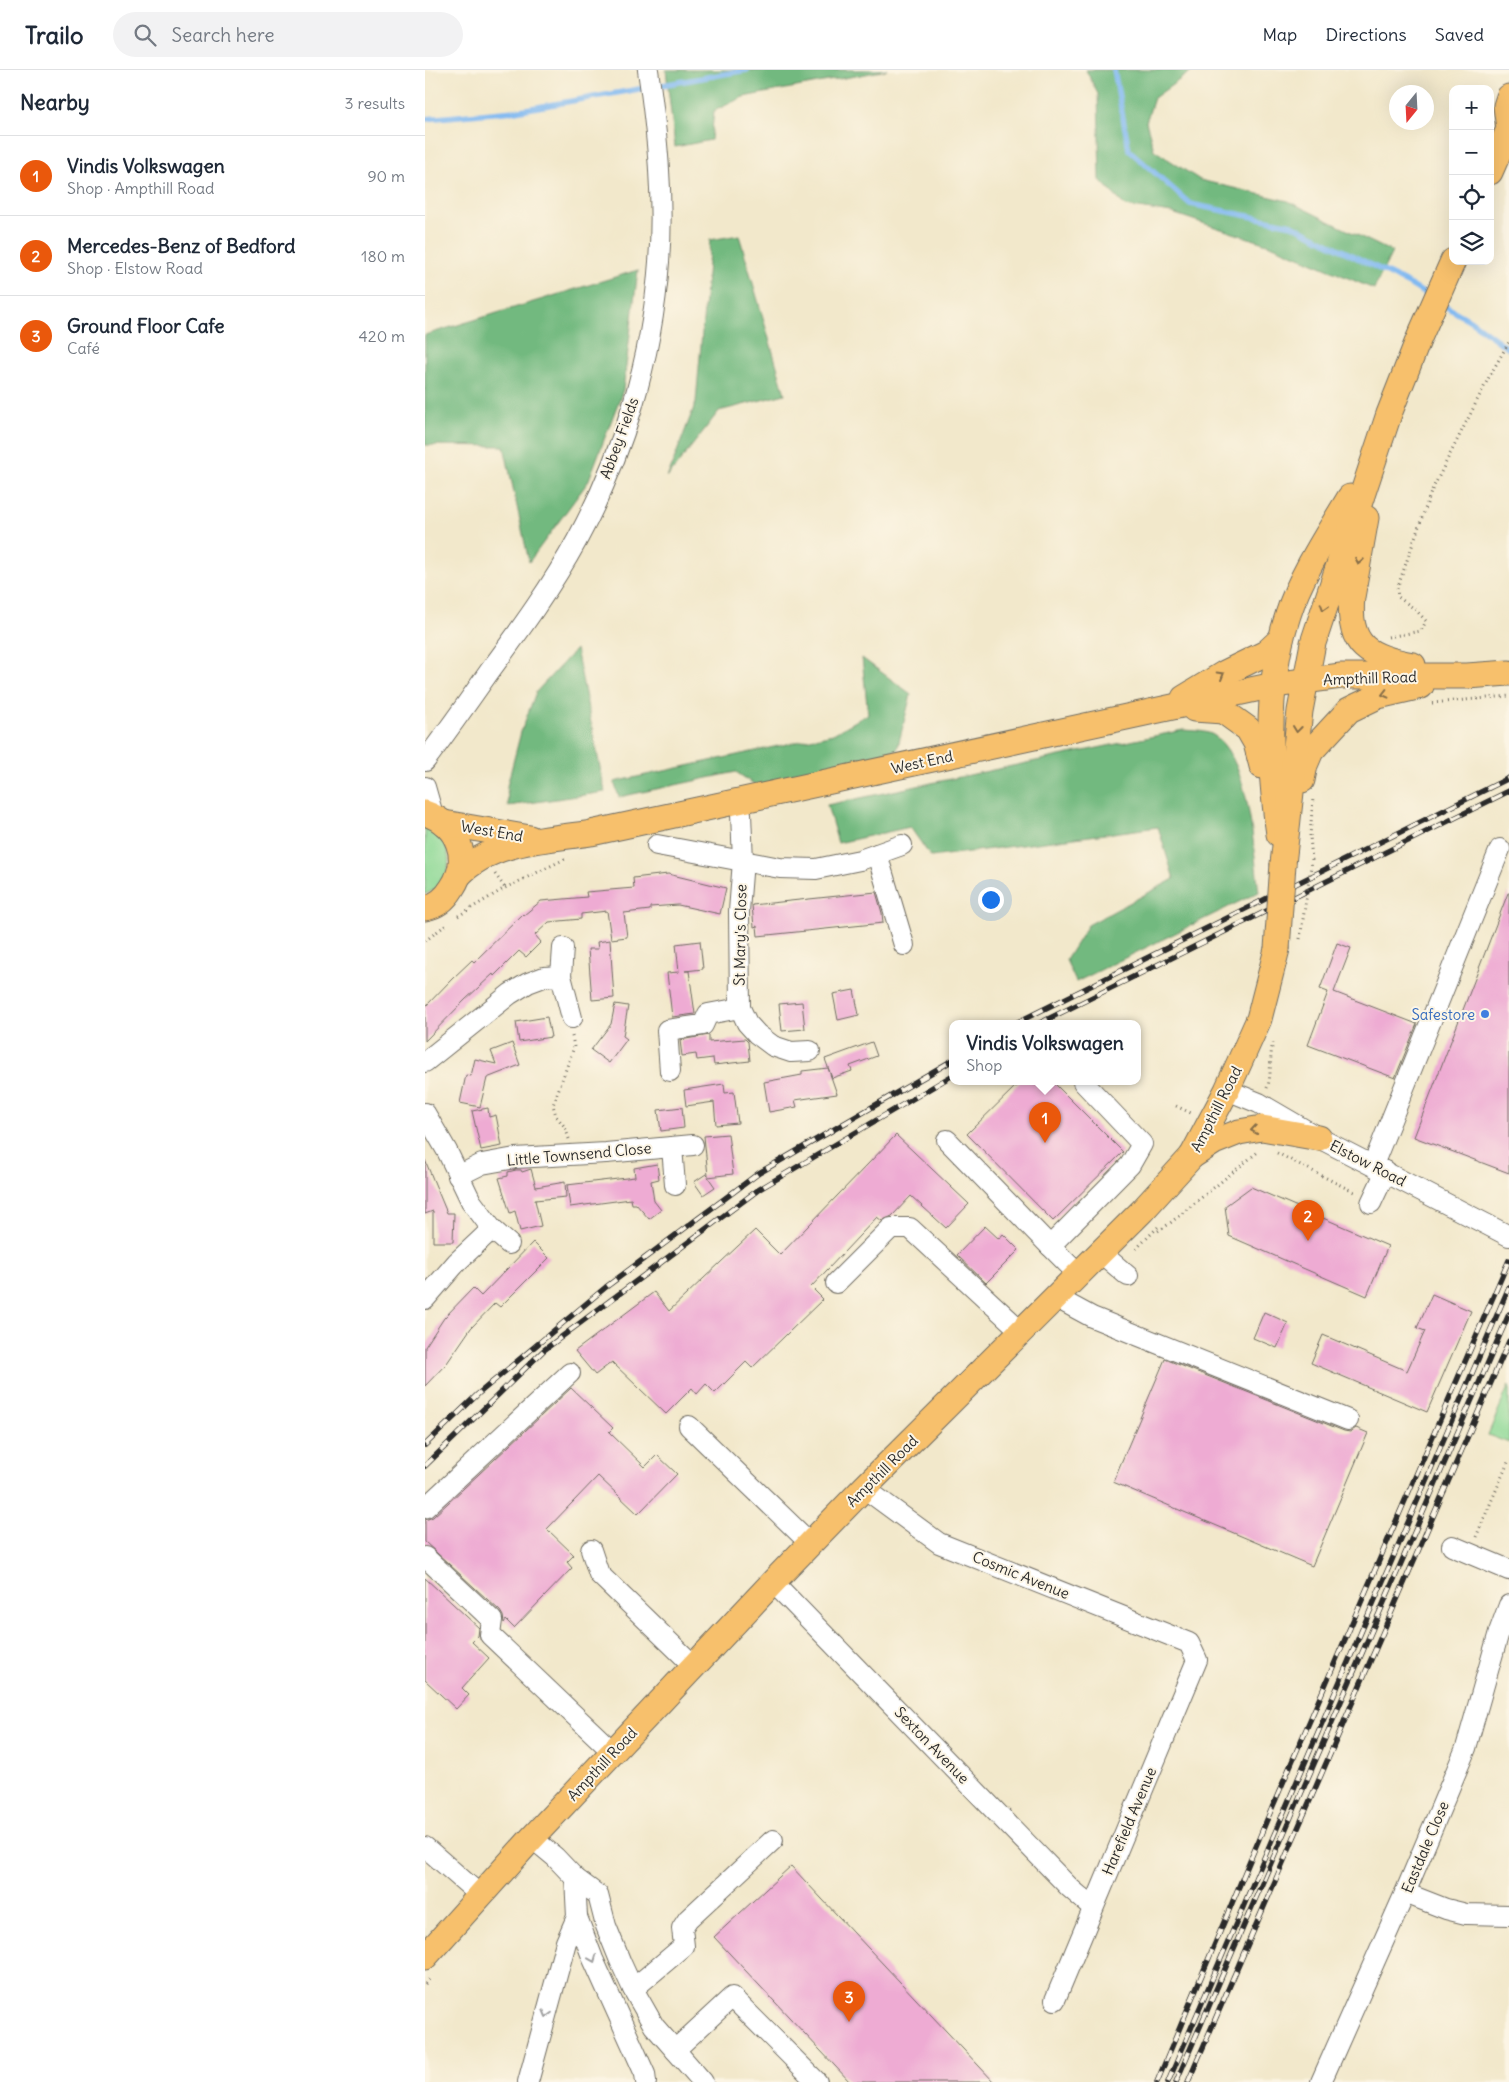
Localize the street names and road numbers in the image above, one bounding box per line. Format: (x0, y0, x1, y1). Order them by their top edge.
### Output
street label: Abbey Fields (595, 395, 643, 481)
street label: Ampthill Road (1323, 667, 1417, 689)
street label: West End (889, 746, 955, 778)
street label: West End (459, 816, 525, 846)
street label: St Mary's Close (730, 884, 750, 986)
street label: Ampthill Road (1186, 1063, 1246, 1155)
street label: Elstow Road (1327, 1136, 1409, 1190)
street label: Little Townsend Close (506, 1138, 652, 1170)
street label: Ampthill Road (842, 1431, 922, 1511)
street label: Cosmic Avenue (970, 1547, 1072, 1603)
street label: Sexton Avenue (890, 1702, 974, 1788)
street label: Ampthill Road (563, 1723, 641, 1805)
street label: Harefield Avenue (1098, 1764, 1160, 1878)
street label: Eastdale Close (1397, 1798, 1453, 1896)

